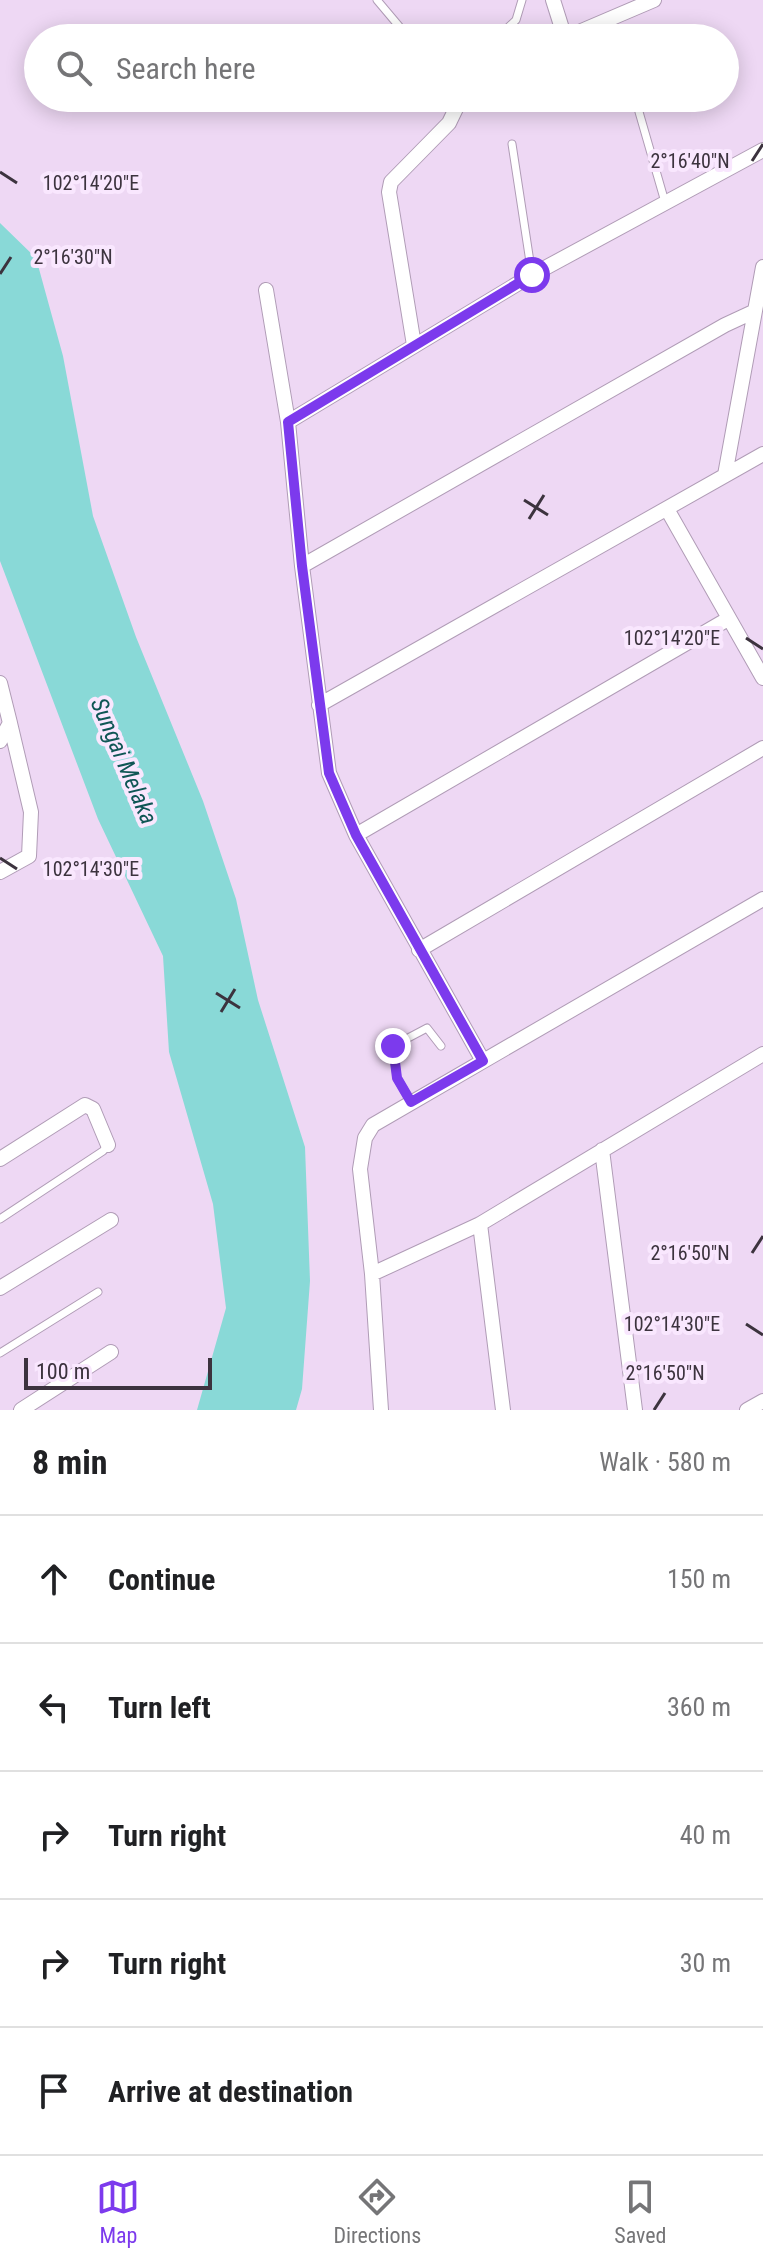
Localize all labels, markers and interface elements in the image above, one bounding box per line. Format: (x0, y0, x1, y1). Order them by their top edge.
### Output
search box (24, 24, 739, 112)
icon: search (52, 46, 96, 90)
text: Search here (116, 51, 256, 86)
text: 2°16'40"N (650, 149, 730, 173)
text: 102°14'20"E (43, 171, 139, 195)
text: 2°16'30"N (33, 245, 113, 269)
route start (514, 257, 550, 293)
text: 102°14'20"E (624, 626, 720, 650)
water label: Sungai Melaka (85, 694, 163, 828)
text: 102°14'30"E (43, 857, 139, 881)
route end (375, 1028, 411, 1064)
text: 2°16'50"N (650, 1241, 730, 1265)
text: 102°14'30"E (624, 1312, 720, 1336)
scale bar (24, 1354, 212, 1390)
text: 100 m (36, 1359, 90, 1384)
text: 2°16'50"N (625, 1361, 705, 1385)
text: 8 min (32, 1442, 108, 1482)
text: Walk · 580 m (599, 1447, 731, 1477)
icon: ahead (32, 1557, 76, 1601)
text: Continue (108, 1562, 215, 1597)
text: 150 m (667, 1564, 731, 1594)
icon: left (32, 1685, 76, 1729)
text: Turn left (108, 1690, 211, 1725)
text: 360 m (667, 1692, 731, 1722)
icon: right (32, 1813, 76, 1857)
text: Turn right (108, 1818, 226, 1853)
text: 40 m (680, 1820, 731, 1850)
icon: right (32, 1941, 76, 1985)
text: Turn right (108, 1946, 226, 1981)
text: 30 m (680, 1948, 731, 1978)
icon: arrive (32, 2069, 76, 2113)
text: Arrive at destination (108, 2074, 353, 2109)
tab: Map (96, 2175, 140, 2248)
tab: Directions (333, 2175, 421, 2248)
tab: Saved (614, 2175, 667, 2248)

